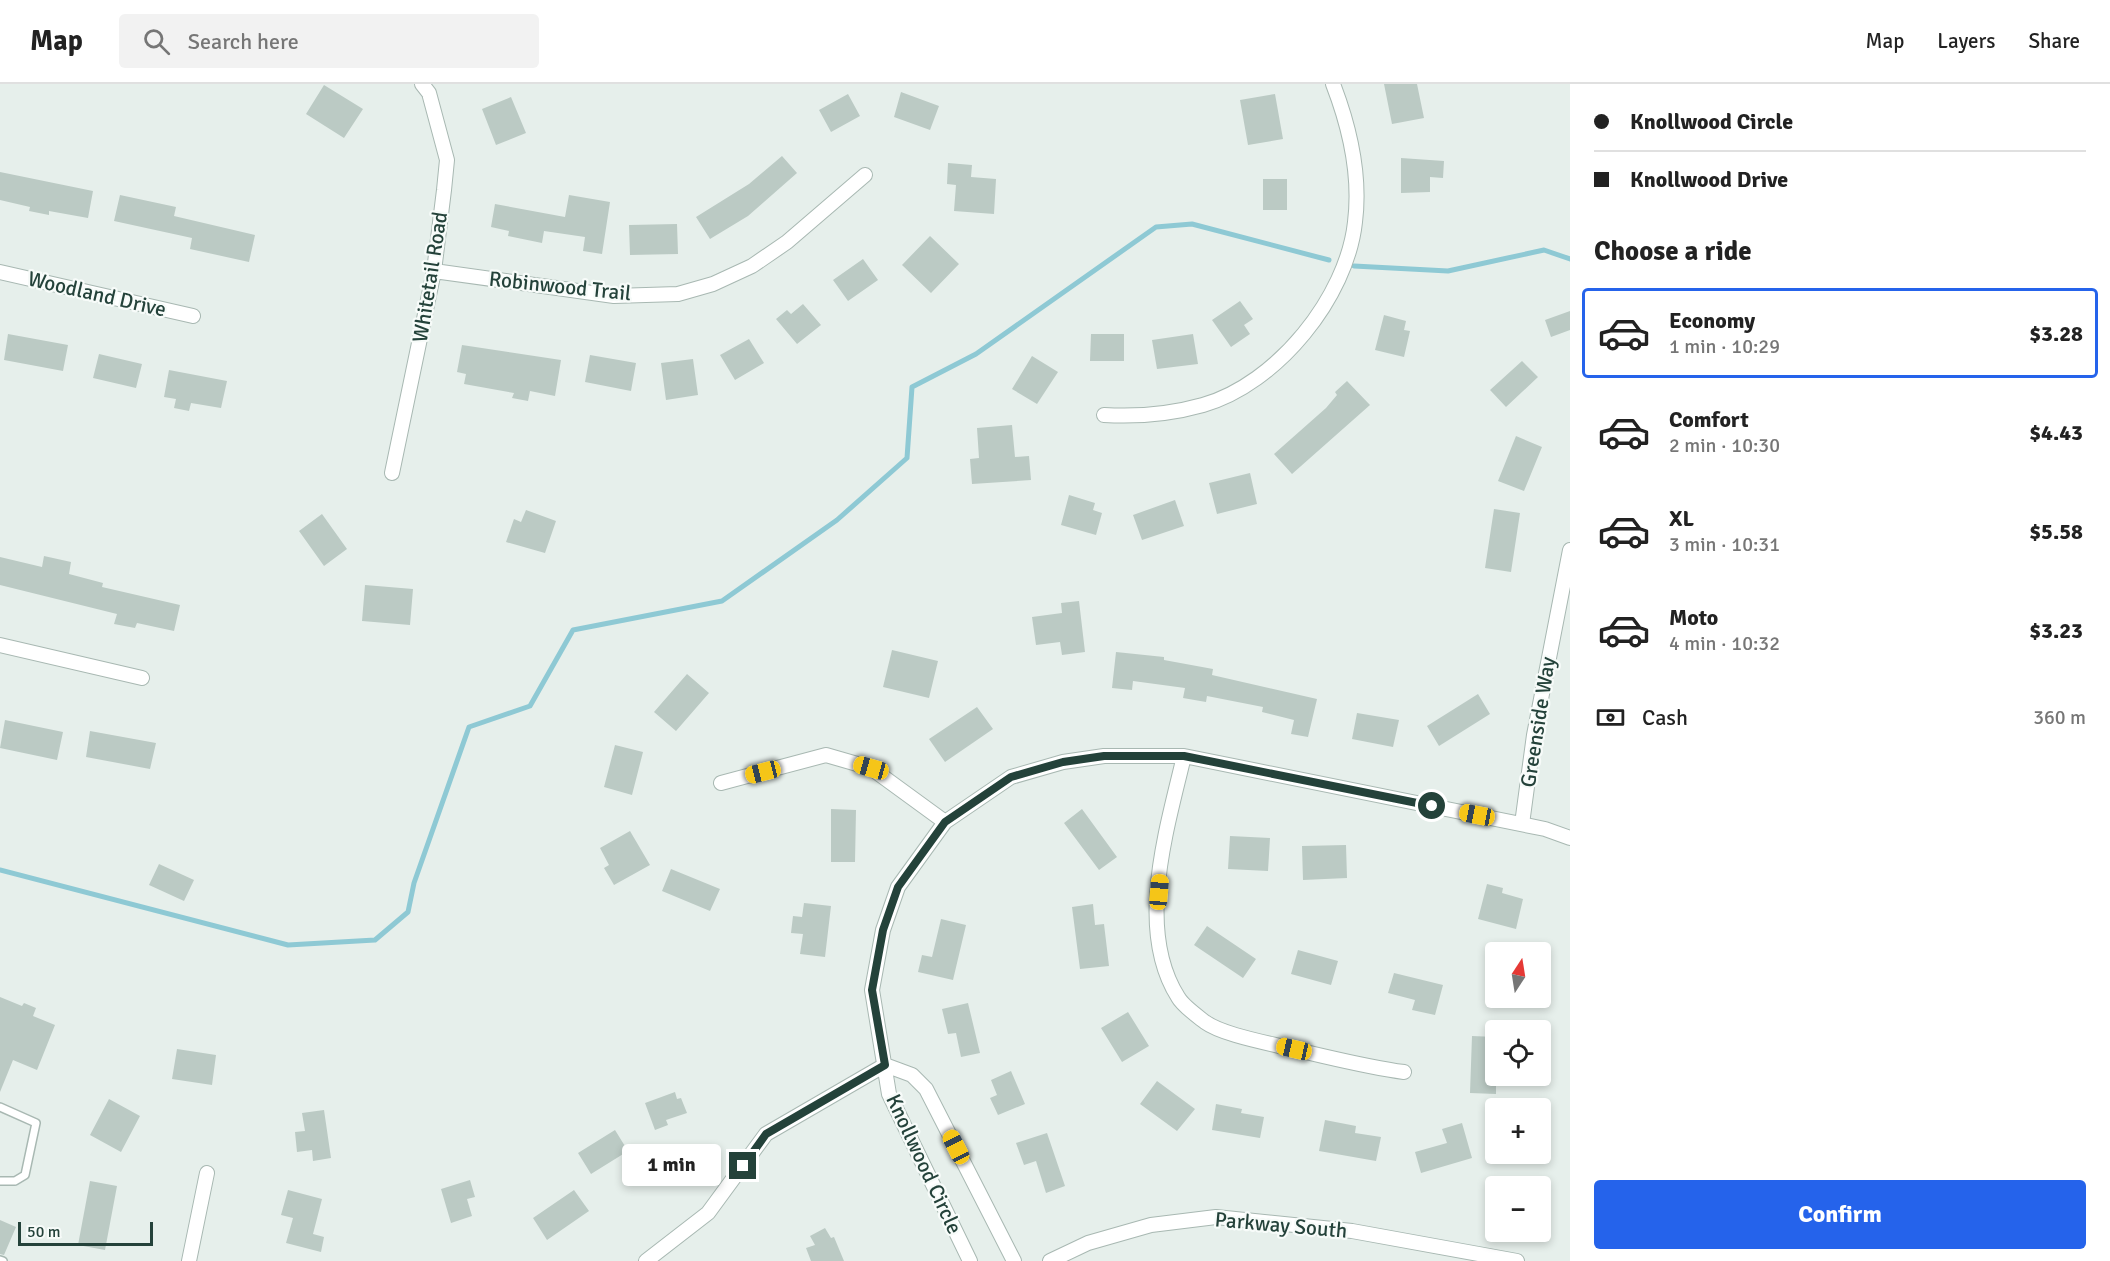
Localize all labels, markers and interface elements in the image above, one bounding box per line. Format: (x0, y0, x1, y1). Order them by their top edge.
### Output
search box (119, 14, 539, 68)
text: Map (30, 24, 83, 58)
icon: search (140, 25, 173, 58)
text: Search here (188, 28, 299, 55)
text: Map (1866, 28, 1904, 54)
text: Layers (1937, 28, 1995, 54)
text: Share (2028, 28, 2080, 54)
text: Knollwood Circle (1630, 108, 1793, 135)
text: Knollwood Drive (1630, 166, 1788, 193)
street label: Whitetail Road (407, 210, 453, 344)
text: Choose a ride (1594, 235, 1752, 268)
street label: Woodland Drive (25, 265, 169, 323)
street label: Robinwood Trail (487, 266, 633, 306)
icon: car (1597, 306, 1651, 360)
text: Economy (1669, 307, 1755, 334)
text: $3.28 (2029, 320, 2083, 347)
text: 1 min · 10:29 (1669, 334, 1780, 359)
icon: car (1597, 405, 1651, 459)
text: Comfort (1669, 406, 1749, 433)
text: $4.43 (2029, 419, 2083, 446)
text: 2 min · 10:30 (1669, 433, 1780, 458)
icon: car (1597, 504, 1651, 558)
text: XL (1669, 505, 1694, 532)
text: $5.58 (2029, 518, 2083, 545)
text: 3 min · 10:31 (1669, 532, 1780, 557)
icon: car (1597, 603, 1651, 657)
text: Moto (1669, 604, 1718, 631)
text: $3.23 (2029, 617, 2083, 644)
text: 4 min · 10:32 (1669, 631, 1780, 656)
street label: Greenside Way (1515, 655, 1561, 789)
icon: cash (1594, 701, 1627, 734)
text: Cash (1642, 704, 1688, 731)
text: 360 m (2033, 705, 2086, 730)
car (851, 754, 891, 782)
car (743, 759, 783, 785)
route start (1418, 792, 1445, 819)
car (1458, 803, 1496, 827)
car (1148, 873, 1170, 911)
north arrow (1485, 942, 1551, 1008)
map controls (1485, 942, 1551, 1242)
button: locate (1485, 1020, 1551, 1086)
car (1274, 1036, 1314, 1062)
street label: Knollwood Circle (880, 1090, 968, 1238)
button: + (1485, 1098, 1551, 1164)
car (940, 1127, 972, 1167)
callout: 1 min (623, 1145, 722, 1187)
text: 1 min (647, 1152, 696, 1177)
route end (729, 1152, 756, 1179)
button: − (1485, 1176, 1551, 1242)
button: Confirm (1594, 1180, 2086, 1249)
street label: Parkway South (1214, 1206, 1348, 1244)
scale bar (18, 1219, 153, 1246)
text: 50 m (27, 1222, 61, 1242)

